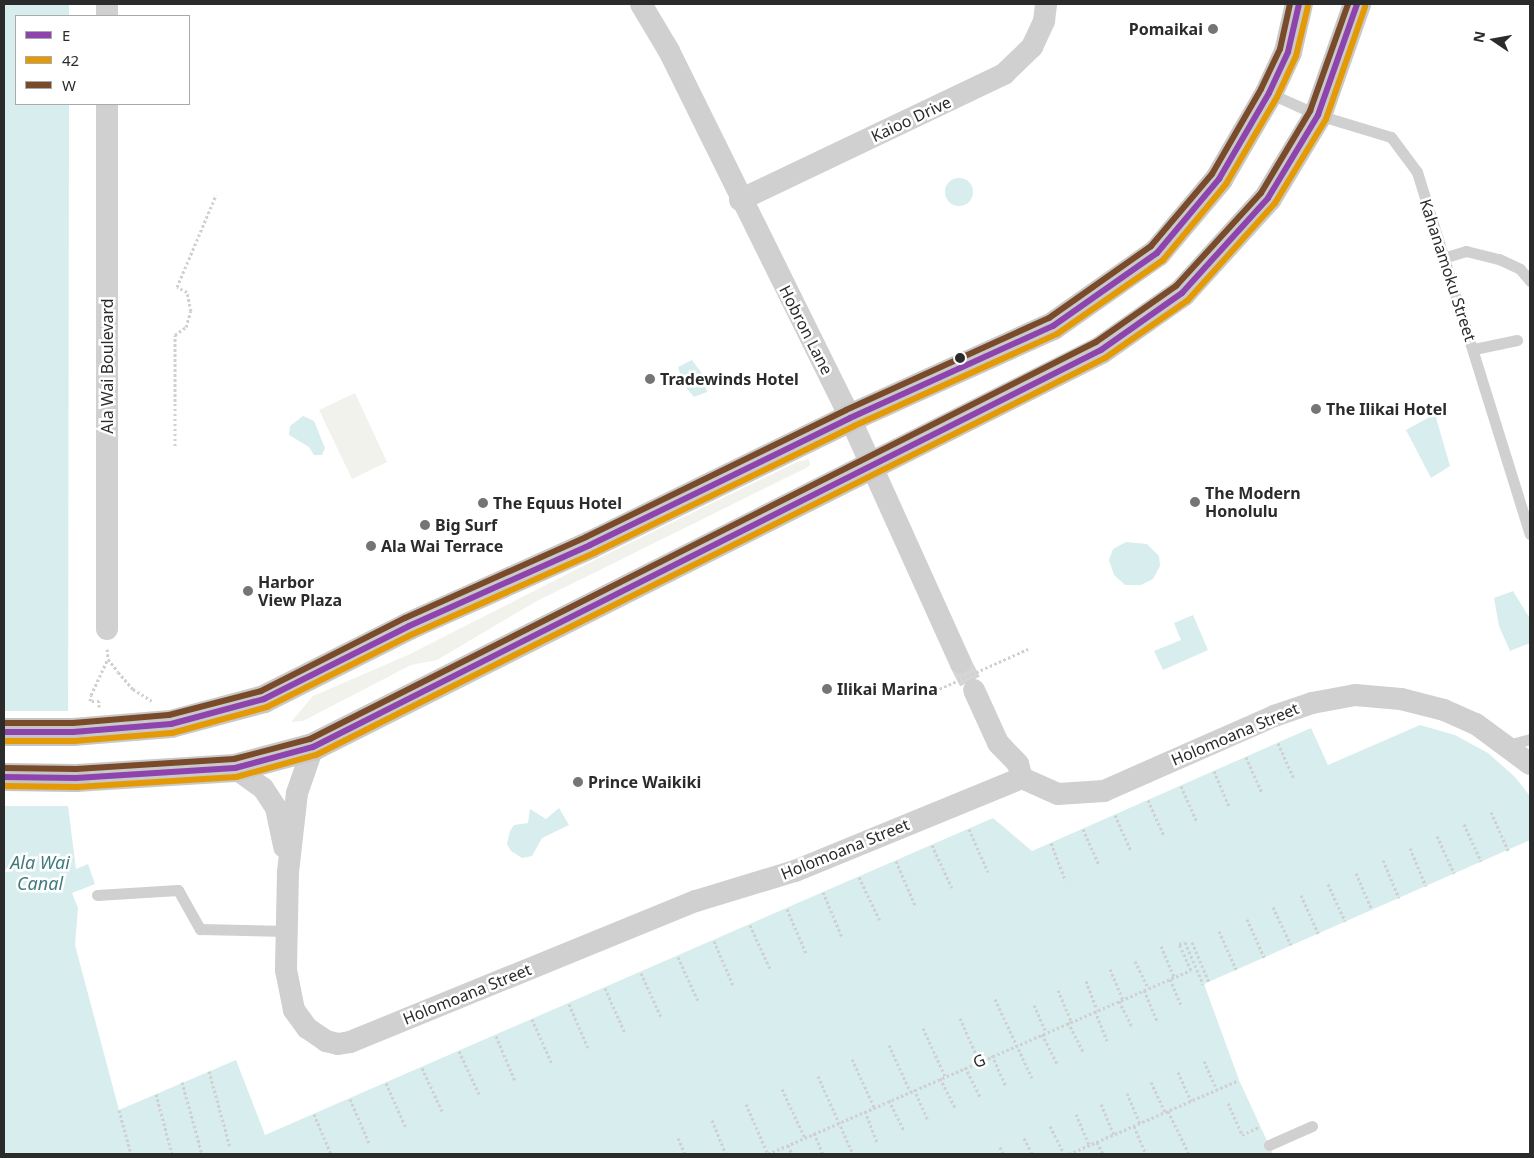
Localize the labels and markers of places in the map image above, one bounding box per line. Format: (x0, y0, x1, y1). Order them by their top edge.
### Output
place label: Pomaikai (1129, 19, 1203, 39)
marker: Pomaikai (1207, 23, 1219, 35)
unlabelled marker (955, 353, 965, 363)
place label: Tradewinds Hotel (660, 369, 799, 389)
marker: Tradewinds Hotel (644, 373, 656, 385)
place label: The Ilikai Hotel (1326, 399, 1447, 419)
marker: The Ilikai Hotel (1310, 403, 1322, 415)
place label: The Modern Honolulu (1205, 483, 1301, 521)
place label: The Equus Hotel (493, 493, 622, 513)
marker: The Modern Honolulu (1189, 496, 1201, 508)
marker: The Equus Hotel (477, 497, 489, 509)
place label: Big Surf (435, 515, 497, 535)
marker: Big Surf (419, 519, 431, 531)
place label: Ala Wai Terrace (381, 536, 503, 556)
marker: Ala Wai Terrace (365, 540, 377, 552)
place label: Harbor View Plaza (258, 572, 342, 610)
marker: Harbor View Plaza (242, 585, 254, 597)
place label: Ilikai Marina (837, 679, 938, 699)
marker: Ilikai Marina (821, 683, 833, 695)
place label: Prince Waikiki (588, 772, 701, 792)
marker: Prince Waikiki (572, 776, 584, 788)

